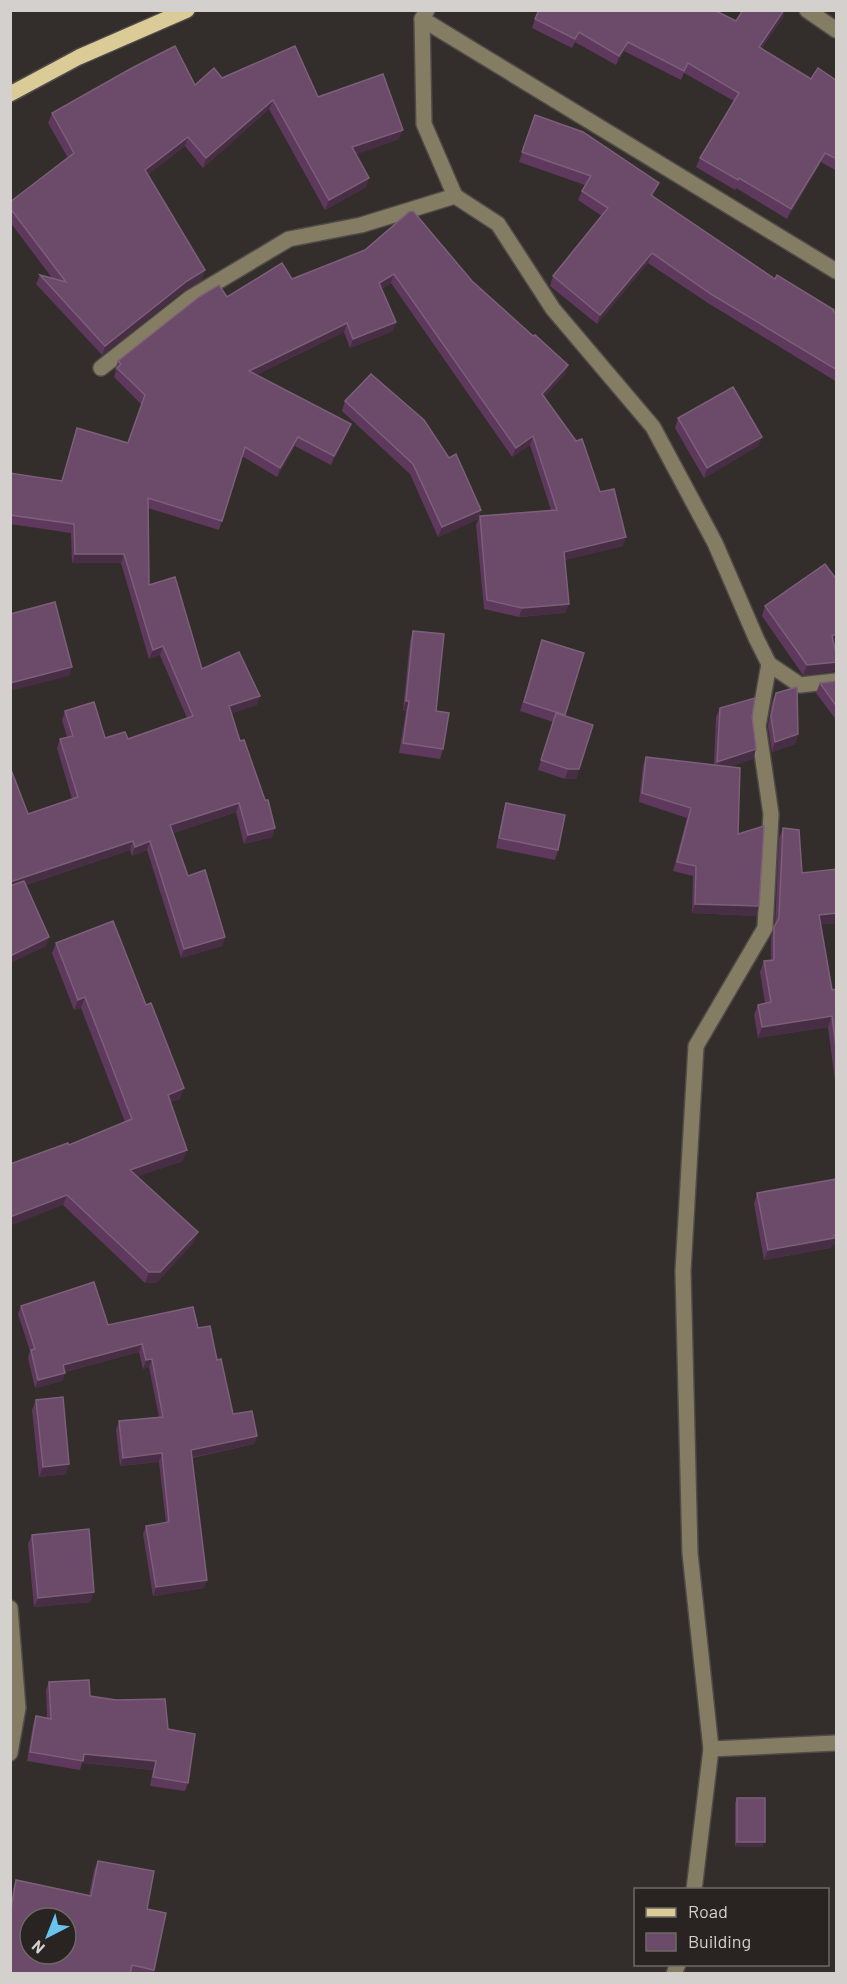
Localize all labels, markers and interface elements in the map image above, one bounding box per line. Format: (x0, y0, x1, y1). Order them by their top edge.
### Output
legend (634, 1888, 829, 1966)
text: Road (688, 1900, 728, 1922)
north arrow (18, 1906, 78, 1966)
text: Building (688, 1930, 751, 1952)
text: N (27, 1937, 48, 1958)

